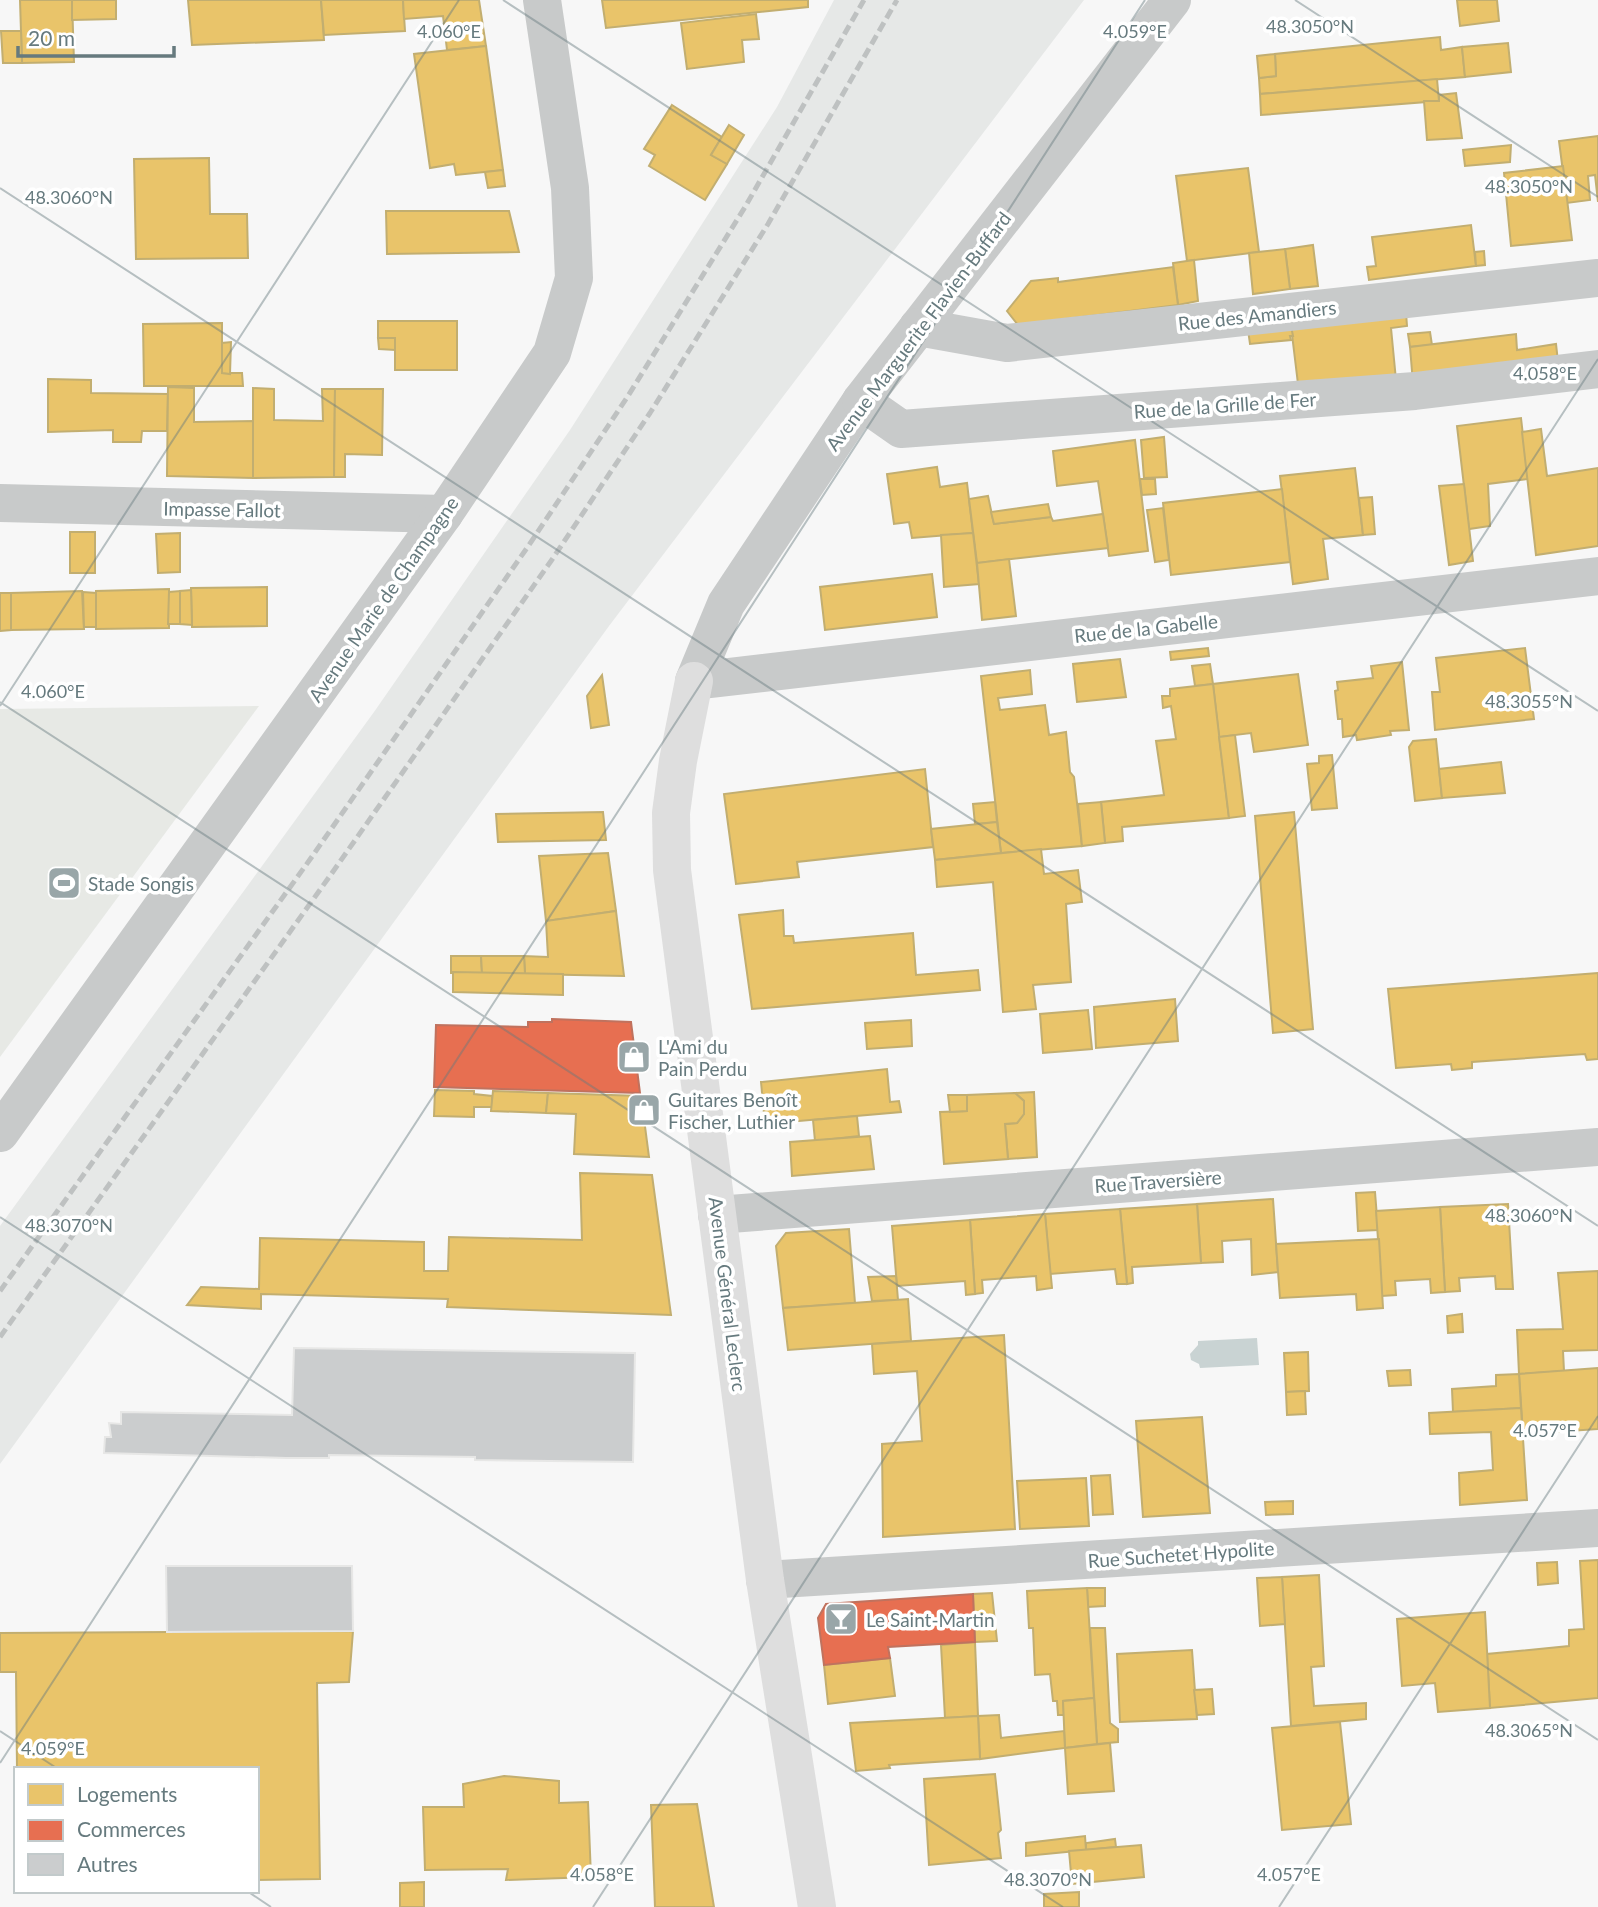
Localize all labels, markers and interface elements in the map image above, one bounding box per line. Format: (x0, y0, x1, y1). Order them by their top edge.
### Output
scale bar (18, 14, 173, 58)
text: 48.3050°N (1266, 15, 1354, 37)
text: 4.060°E (417, 20, 481, 42)
text: 4.059°E (1103, 20, 1167, 42)
text: 20 m (28, 25, 75, 50)
text: 48.3050°N (1485, 175, 1573, 197)
text: 48.3060°N (25, 186, 113, 208)
street label: Avenue Marguerite Flavien-Buffard (821, 207, 1015, 455)
street label: Rue des Amandiers (1177, 295, 1337, 335)
text: 4.058°E (1513, 362, 1577, 384)
street label: Rue de la Grille de Fer (1133, 387, 1317, 423)
street label: Avenue Marie de Champagne (303, 492, 463, 706)
street label: Impasse Fallot (163, 496, 281, 522)
street label: Rue de la Gabelle (1073, 609, 1219, 647)
text: 4.060°E (21, 680, 85, 702)
text: 48.3055°N (1485, 690, 1573, 712)
sports icon: Stade Songis (45, 864, 83, 902)
place label: Stade Songis (88, 872, 194, 895)
place label: L'Ami du Pain Perdu (658, 1035, 747, 1080)
shop icon: L'Ami du Pain Perdu (615, 1038, 653, 1076)
place label: Guitares Benoît Fischer, Luthier (668, 1088, 798, 1133)
shop icon: Guitares Benoît Fischer, Luthier (625, 1091, 663, 1129)
street label: Rue Traversière (1094, 1165, 1222, 1197)
street label: Avenue Général Leclerc (705, 1195, 751, 1393)
text: 48.3060°N (1485, 1204, 1573, 1226)
text: 48.3070°N (25, 1214, 113, 1236)
text: 4.057°E (1513, 1419, 1577, 1441)
street label: Rue Suchetet Hypolite (1087, 1536, 1275, 1572)
bar icon: Le Saint-Martin (822, 1600, 860, 1638)
place label: Le Saint-Martin (866, 1608, 995, 1631)
text: 48.3065°N (1485, 1719, 1573, 1741)
text: 4.059°E (21, 1737, 85, 1759)
legend (14, 1767, 259, 1893)
text: Logements (77, 1781, 177, 1806)
text: Commerces (77, 1816, 186, 1841)
text: Autres (77, 1851, 138, 1876)
text: 4.058°E (570, 1863, 634, 1885)
text: 4.057°E (1257, 1863, 1321, 1885)
text: 48.3070°N (1004, 1868, 1092, 1890)

